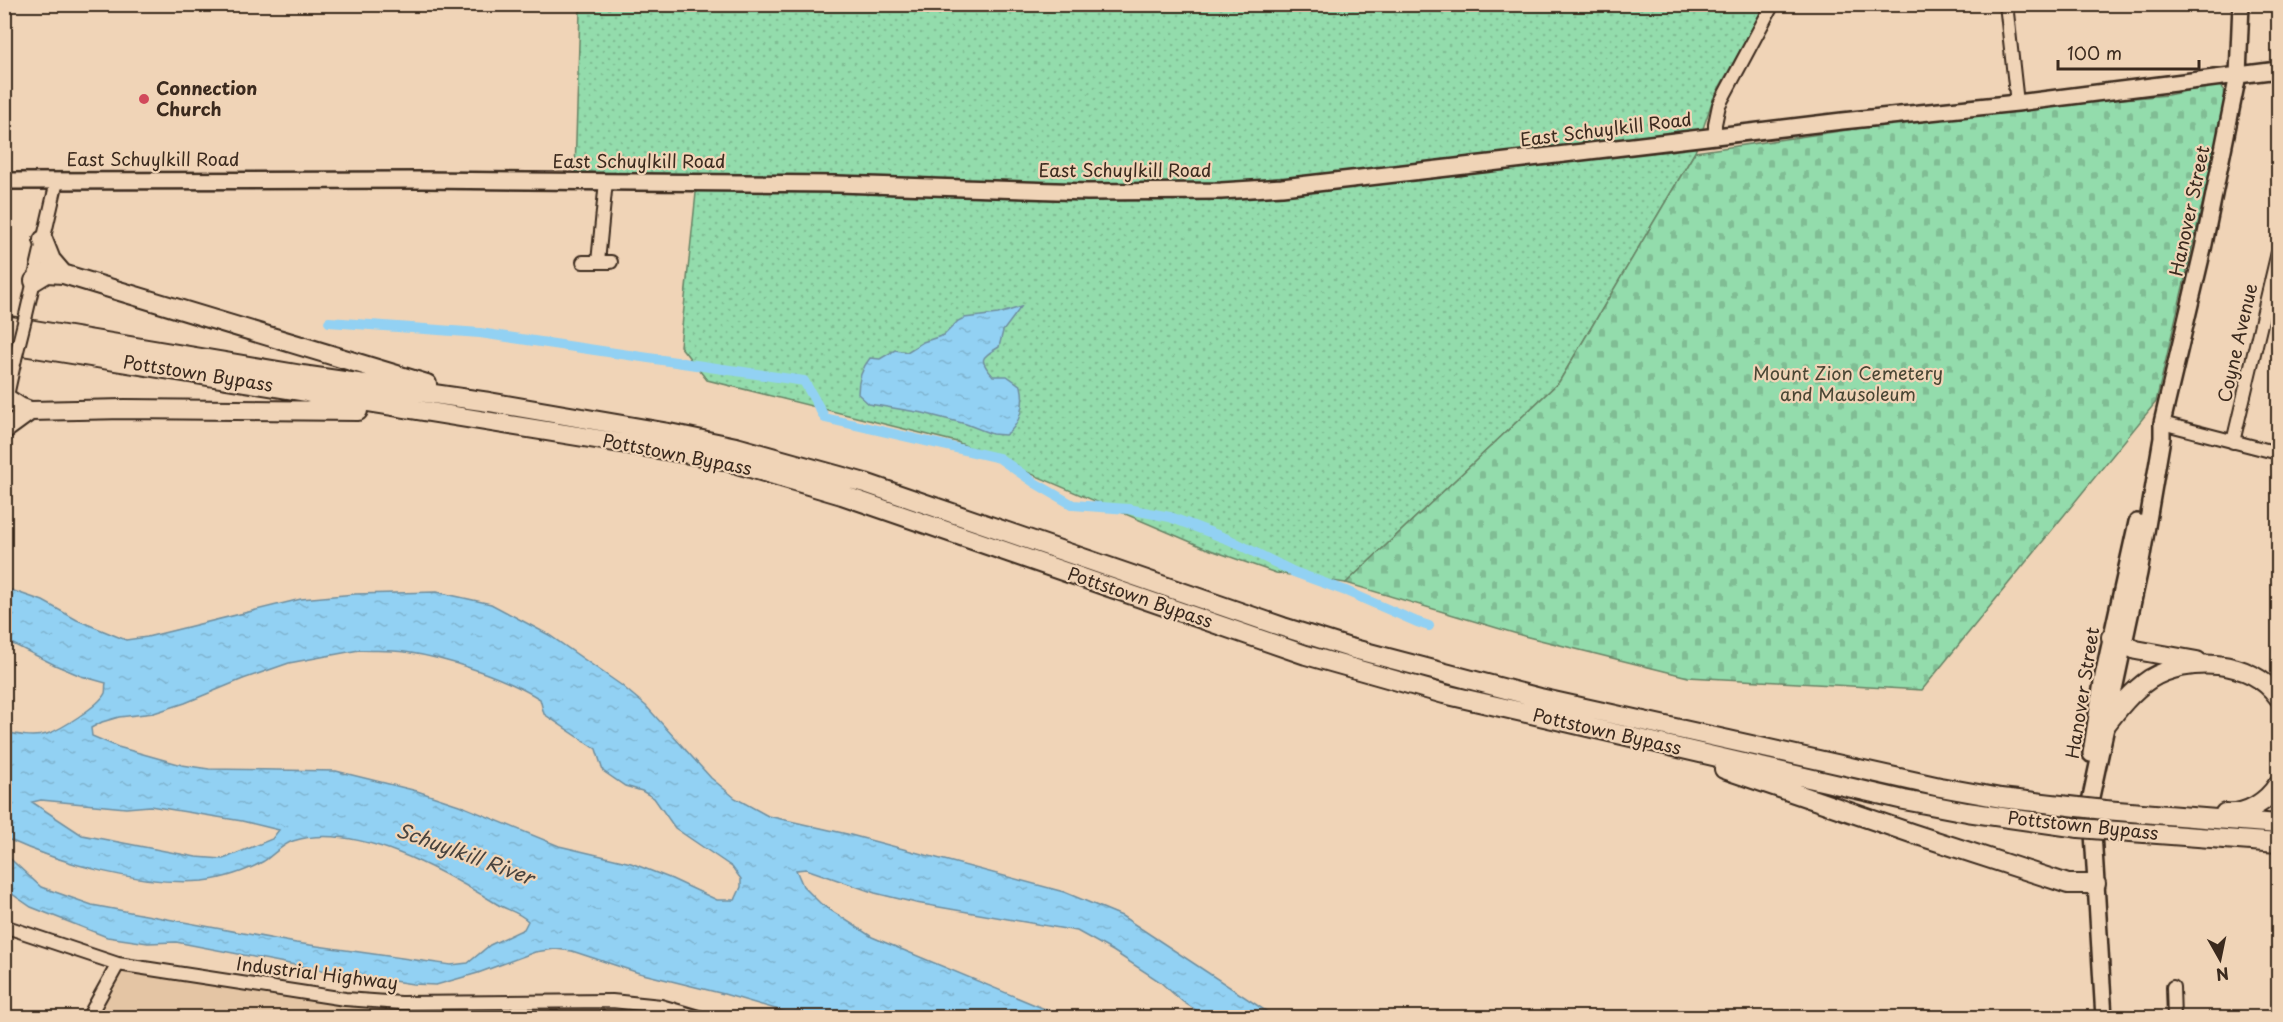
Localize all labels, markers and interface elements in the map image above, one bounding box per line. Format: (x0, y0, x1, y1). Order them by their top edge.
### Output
scale bar (2058, 33, 2199, 71)
text: 100 m (2067, 39, 2122, 66)
place label: Connection Church (156, 74, 257, 122)
marker: Connection Church (137, 92, 151, 106)
street label: East Schuylkill Road (1518, 105, 1693, 152)
street label: Hanover Street (2162, 143, 2216, 279)
street label: East Schuylkill Road (67, 145, 239, 172)
street label: East Schuylkill Road (553, 147, 725, 174)
street label: East Schuylkill Road (1039, 156, 1211, 183)
street label: Coyne Avenue (2210, 280, 2263, 405)
street label: Pottstown Bypass (121, 347, 275, 398)
park label: Mount Zion Cemetery and Mausoleum (1753, 359, 1943, 407)
street label: Pottstown Bypass (600, 426, 754, 481)
street label: Pottstown Bypass (1064, 559, 1217, 634)
street label: Hanover Street (2058, 625, 2105, 761)
street label: Pottstown Bypass (1530, 700, 1684, 761)
street label: Pottstown Bypass (2006, 803, 2160, 846)
water label: Schuylkill River (392, 814, 541, 893)
north arrow (2190, 929, 2250, 989)
street label: Industrial Highway (235, 949, 399, 996)
text: N (2214, 962, 2231, 988)

